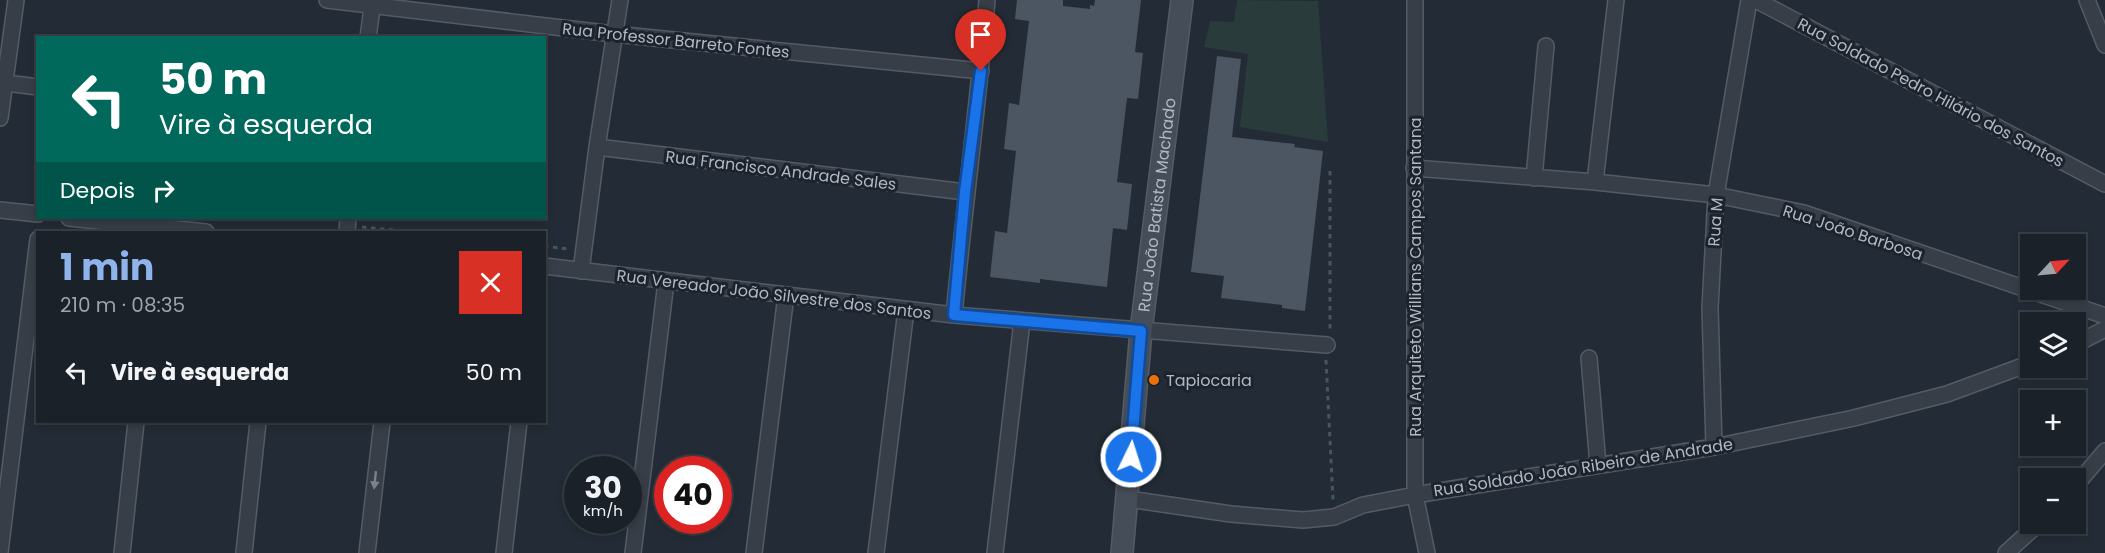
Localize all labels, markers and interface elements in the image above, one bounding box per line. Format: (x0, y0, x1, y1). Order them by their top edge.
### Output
pin (955, 9, 1006, 71)
street label: Rua Soldado Pedro Hilário dos Santos (1793, 12, 2068, 173)
street label: Rua Professor Barreto Fontes (561, 17, 791, 64)
icon: arrive (964, 18, 997, 51)
text: 50 m (159, 50, 267, 109)
icon: left (60, 60, 138, 138)
street label: Rua João Batista Machado (1132, 97, 1182, 313)
text: Vire à esquerda (159, 106, 373, 143)
street label: Rua Arquiteto Willians Campos Santana (1404, 117, 1427, 437)
street label: Rua Francisco Andrade Sales (664, 145, 898, 196)
icon: right (147, 174, 180, 207)
text: Depois (60, 175, 135, 206)
street label: Rua M (1702, 197, 1729, 247)
street label: Rua João Barbosa (1780, 199, 1926, 266)
north arrow (2020, 234, 2086, 300)
map controls (2020, 234, 2086, 534)
text: 1 min (60, 242, 154, 293)
button: close (459, 251, 522, 314)
street label: Rua Vereador João Silvestre dos Santos (615, 264, 933, 325)
text: 210 m · 08:35 (60, 291, 185, 319)
button: layers (2020, 312, 2086, 378)
icon: left (60, 356, 93, 389)
text: Vire à esquerda (111, 357, 289, 388)
text: 50 m (466, 357, 522, 388)
place label: Tapiocaria (1166, 369, 1252, 392)
marker: Tapiocaria (1147, 373, 1161, 387)
button: + (2020, 390, 2086, 456)
position arrow (1099, 425, 1163, 489)
street label: Rua Soldado João Ribeiro de Andrade (1432, 432, 1734, 503)
speed limit sign: 40 (654, 456, 732, 534)
text: 30 (584, 466, 622, 509)
button: − (2020, 468, 2086, 534)
one-way arrow (370, 470, 380, 489)
text: km/h (583, 500, 623, 521)

